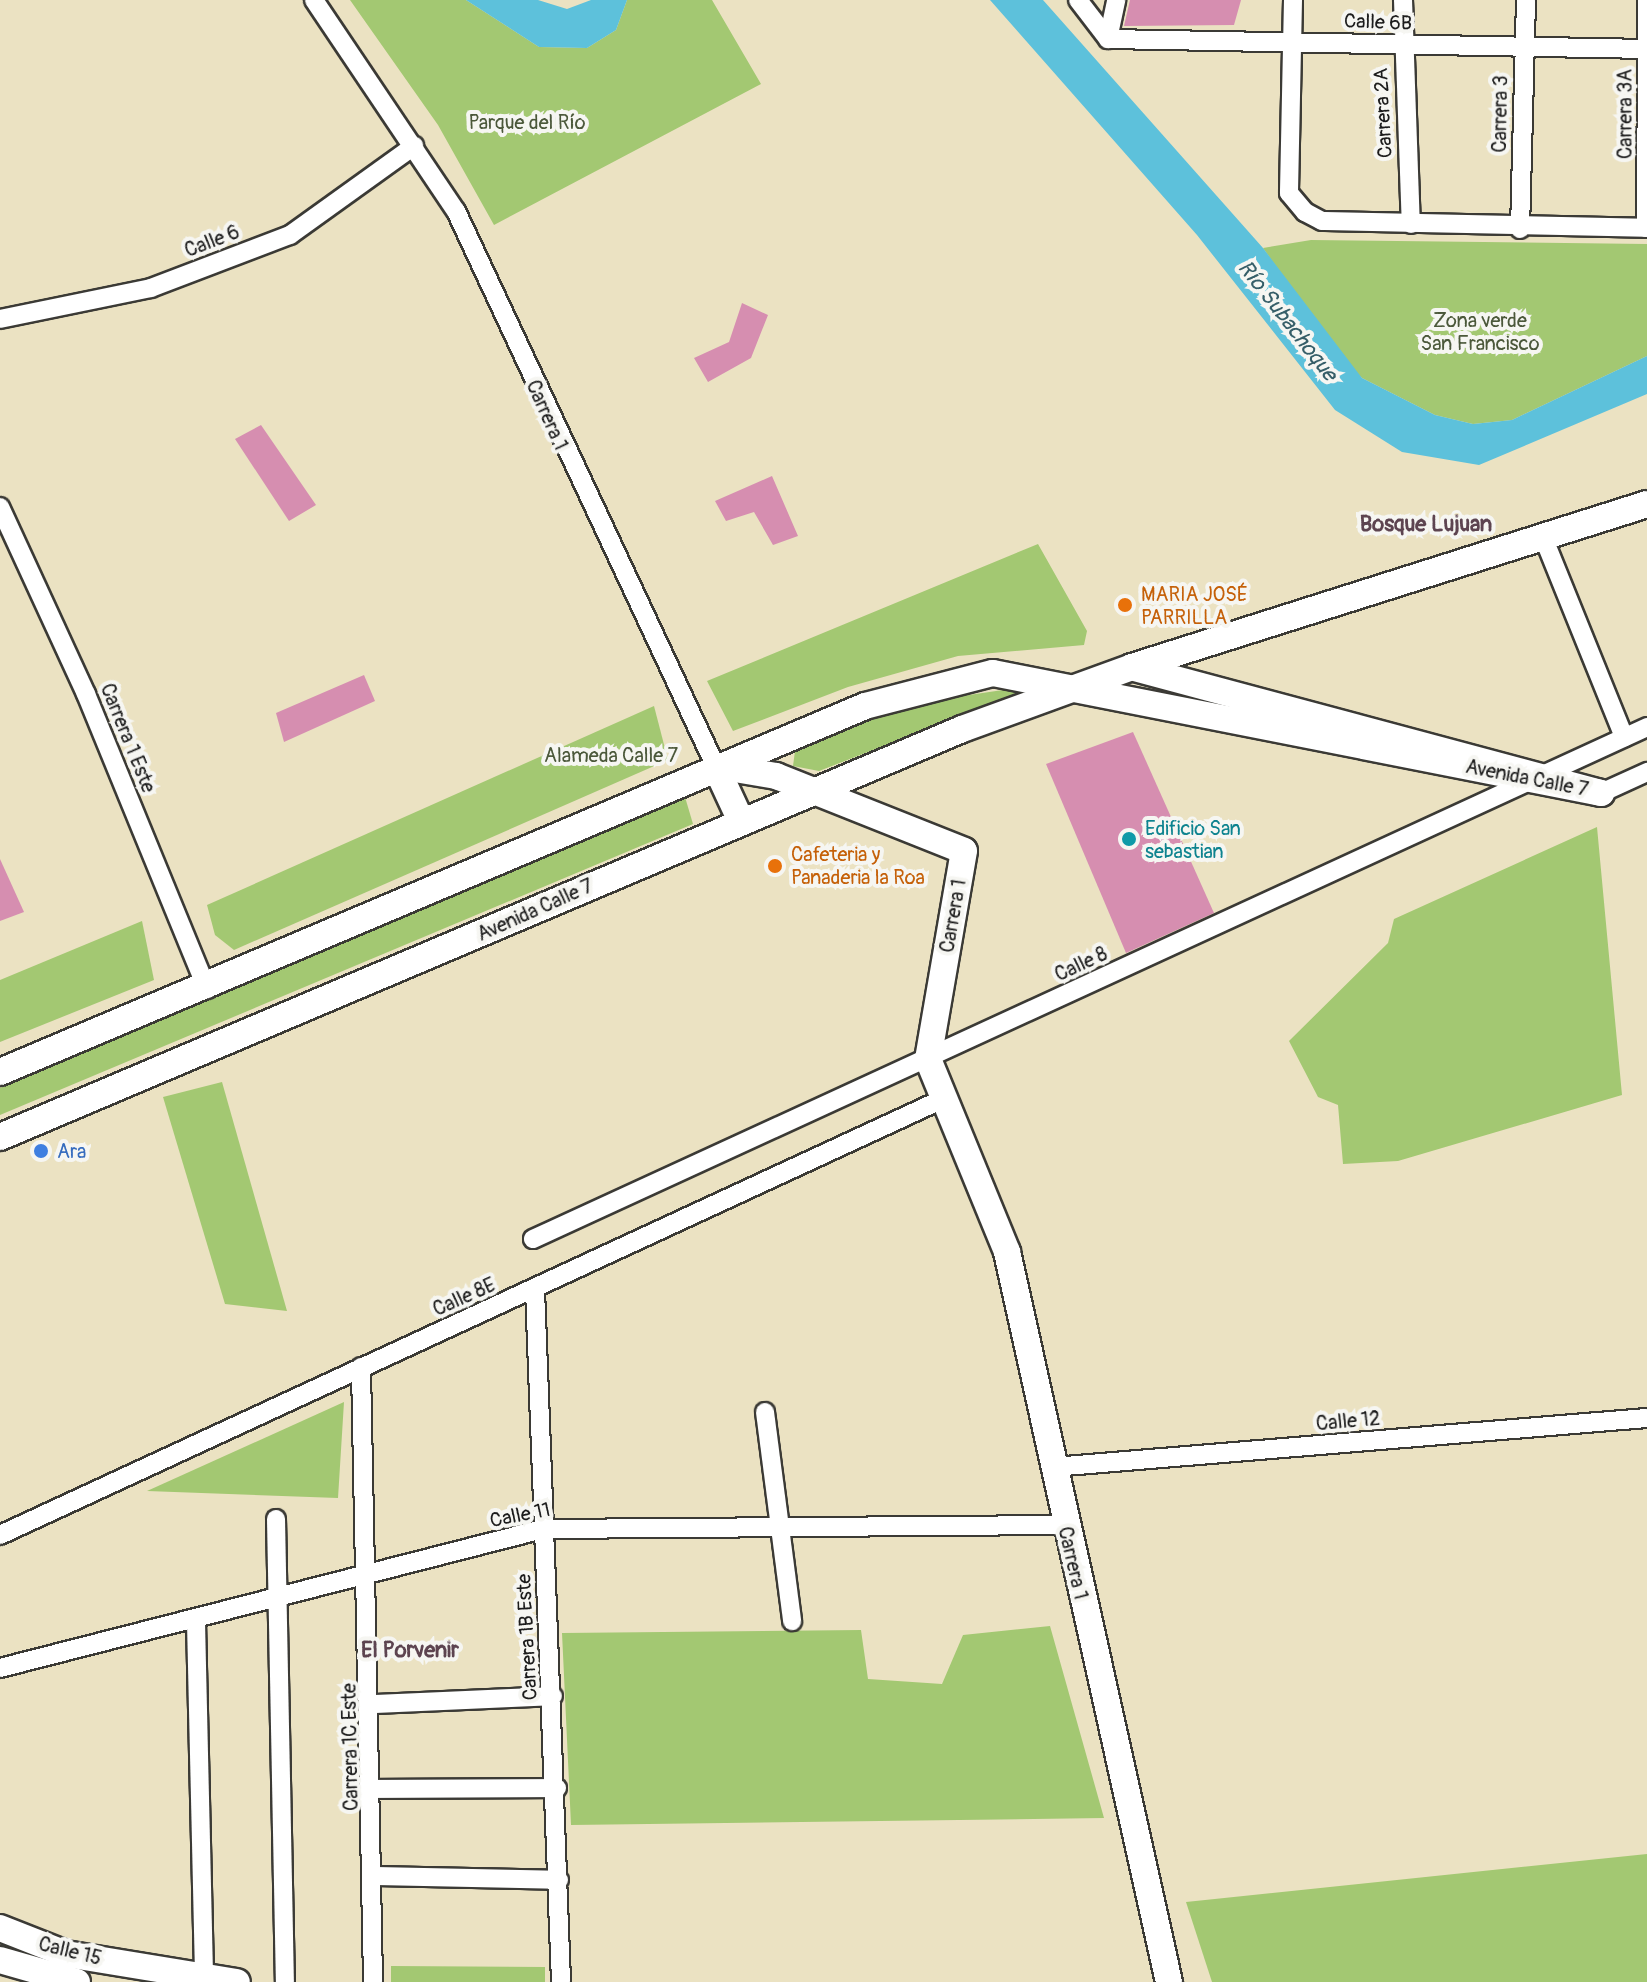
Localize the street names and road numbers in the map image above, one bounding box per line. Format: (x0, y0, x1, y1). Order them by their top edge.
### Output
street label: Calle 6B (1343, 9, 1413, 35)
street label: Carrera 2A (1369, 67, 1397, 159)
street label: Carrera 3A (1613, 69, 1637, 159)
street label: Carrera 3 (1487, 75, 1513, 153)
street label: Calle 6 (181, 220, 243, 262)
street label: Carrera 1 (521, 376, 573, 454)
street label: Carrera 1 Este (95, 680, 161, 796)
street label: Avenida Calle 7 (1464, 754, 1590, 802)
street label: Avenida Calle 7 (473, 874, 597, 946)
street label: Carrera 1 (935, 877, 971, 955)
street label: Calle 8 (1051, 941, 1111, 987)
street label: Calle 8E (429, 1273, 499, 1321)
street label: Calle 12 (1315, 1406, 1381, 1436)
street label: Calle 11 (488, 1497, 552, 1533)
street label: Carrera 1 (1053, 1524, 1093, 1602)
street label: Carrera 1B Este (512, 1573, 542, 1701)
street label: Carrera 1C Este (337, 1683, 363, 1811)
street label: Calle 15 (36, 1932, 104, 1970)

